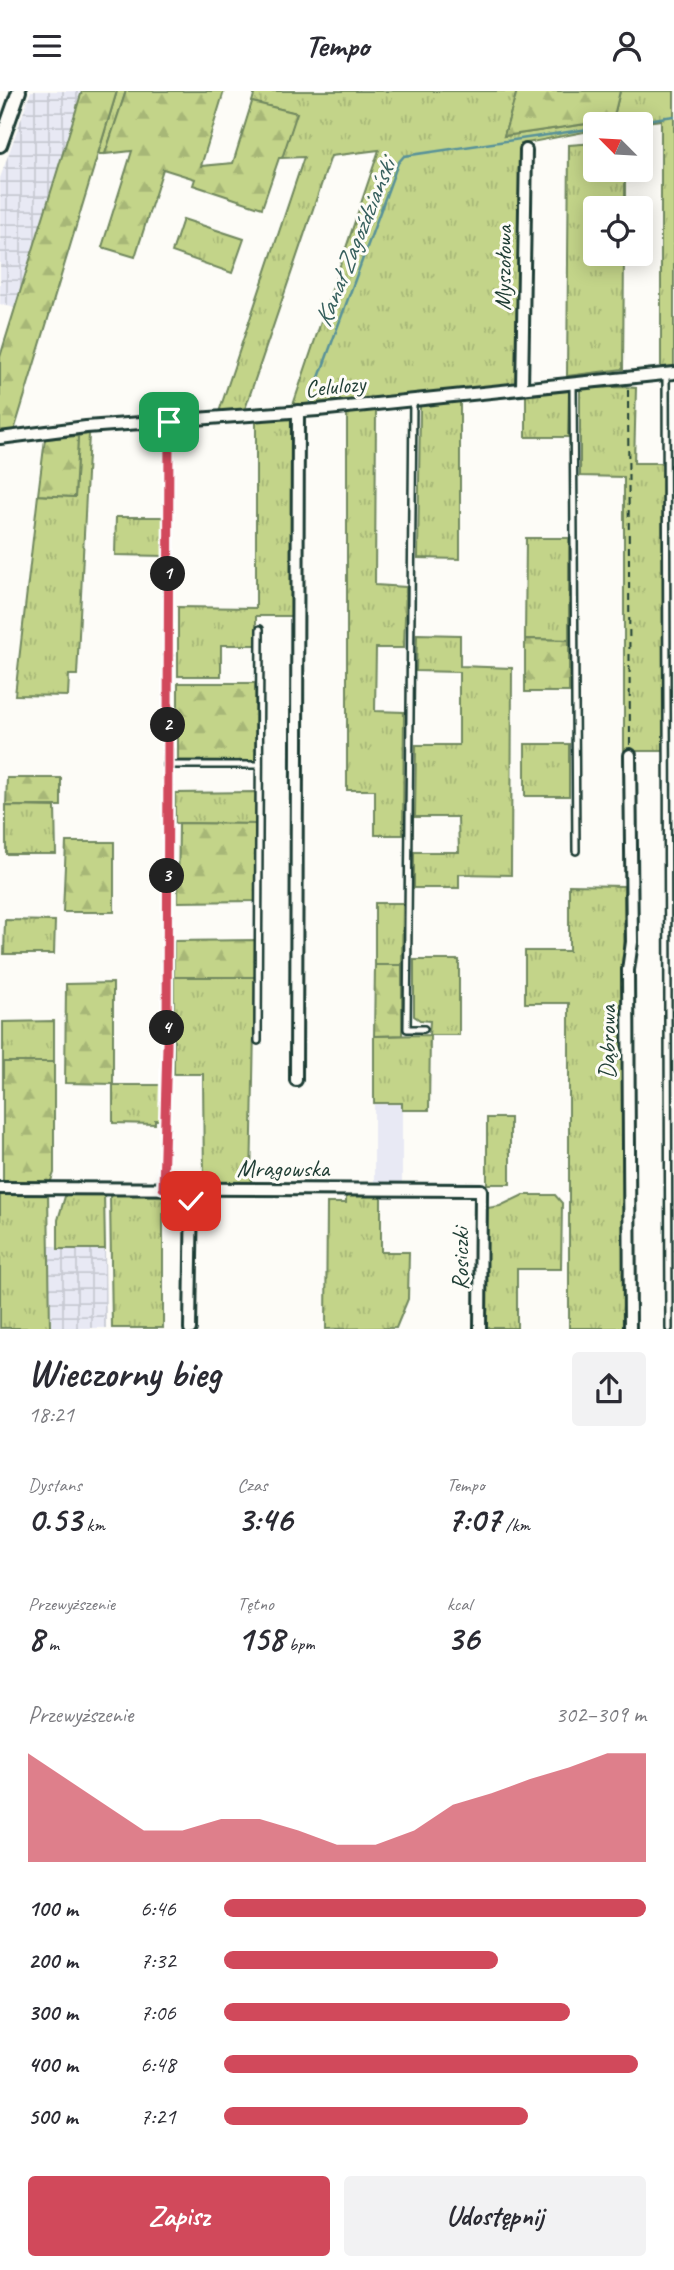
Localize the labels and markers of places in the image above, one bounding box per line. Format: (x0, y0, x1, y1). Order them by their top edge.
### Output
pin (139, 392, 199, 452)
pin: 1 (150, 557, 186, 591)
pin: 2 (150, 707, 186, 743)
pin: 3 (150, 859, 184, 893)
pin: 4 (150, 1011, 184, 1045)
pin (161, 1171, 221, 1231)

